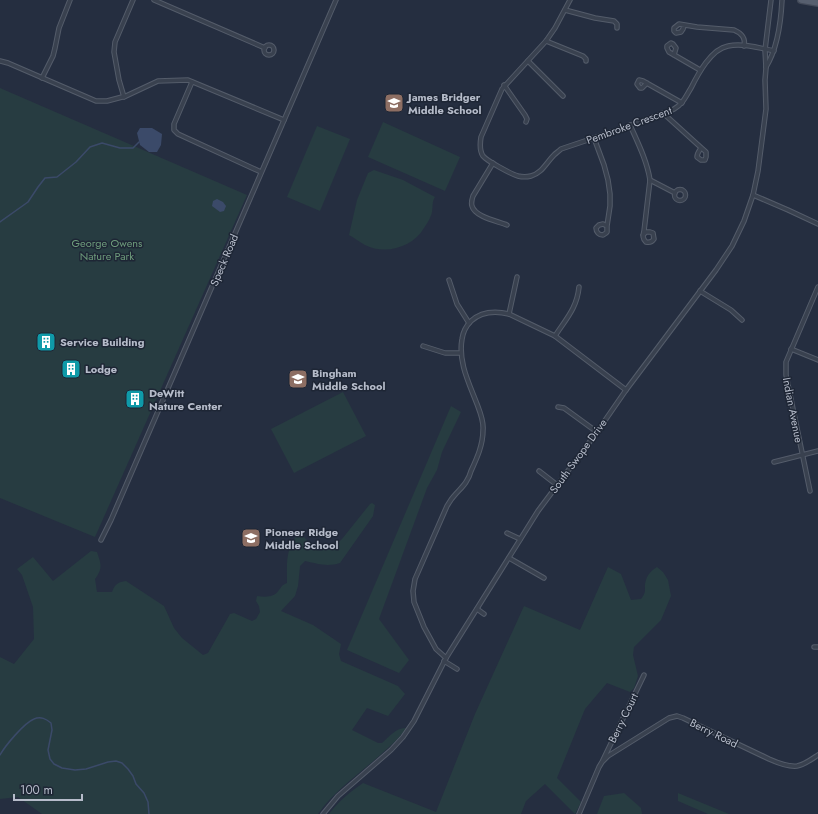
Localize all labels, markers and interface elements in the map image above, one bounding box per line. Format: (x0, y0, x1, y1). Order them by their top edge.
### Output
place label: James Bridger Middle School (406, 89, 482, 118)
school or university icon: James Bridger Middle School (383, 92, 405, 114)
street label: Pembroke Crescent (584, 102, 674, 148)
street label: Speck Road (206, 232, 242, 288)
park label: George Owens Nature Park (71, 235, 143, 264)
building icon: Service Building (35, 331, 57, 353)
place label: Service Building (60, 334, 145, 350)
building icon: Lodge (60, 358, 82, 380)
place label: Lodge (85, 361, 117, 377)
place label: Bingham Middle School (312, 365, 386, 394)
school or university icon: Bingham Middle School (287, 368, 309, 390)
street label: Indian Avenue (779, 376, 807, 444)
place label: DeWitt Nature Center (149, 385, 223, 414)
building icon: DeWitt Nature Center (124, 388, 146, 410)
street label: South Swope Drive (545, 415, 611, 497)
place label: Pioneer Ridge Middle School (265, 524, 339, 553)
school or university icon: Pioneer Ridge Middle School (240, 527, 262, 549)
street label: Berry Court (604, 690, 642, 746)
street label: Berry Road (687, 715, 741, 751)
scale bar (14, 776, 82, 802)
text: 100 m (20, 781, 53, 799)

